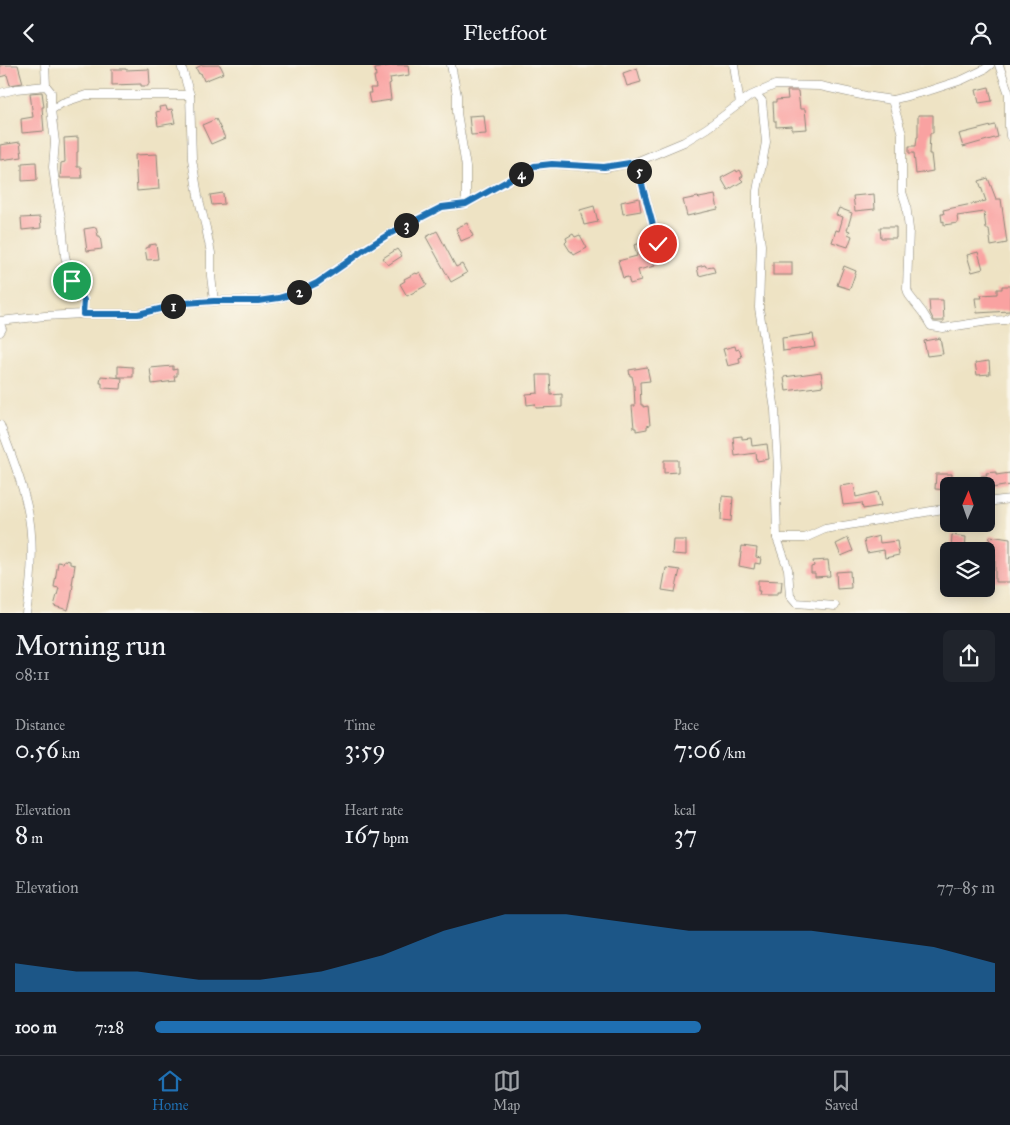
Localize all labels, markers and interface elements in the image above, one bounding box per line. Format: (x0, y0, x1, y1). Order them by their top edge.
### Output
icon: back (15, 19, 43, 47)
text: Fleetfoot (463, 19, 547, 46)
icon: person (967, 19, 995, 47)
pin: 5 (626, 159, 652, 183)
pin: 4 (508, 161, 534, 187)
text: 5 (636, 163, 643, 180)
text: 4 (518, 166, 525, 183)
pin: 3 (394, 213, 418, 237)
text: 3 (404, 217, 409, 234)
pin (637, 223, 679, 265)
icon: check (644, 230, 672, 258)
pin (51, 260, 93, 302)
icon: arrive (58, 267, 86, 295)
pin: 2 (286, 279, 312, 305)
text: 2 (296, 284, 303, 301)
pin: 1 (160, 293, 186, 319)
text: 1 (171, 298, 176, 315)
north arrow (940, 477, 995, 533)
map controls (940, 477, 995, 597)
button: layers (940, 542, 995, 597)
text: Morning run (15, 628, 166, 663)
button: share (943, 630, 995, 682)
text: 08:11 (15, 665, 50, 684)
text: Distance (15, 717, 65, 734)
text: Time (344, 717, 375, 734)
text: Pace (674, 717, 699, 734)
text: 0.56 (15, 734, 59, 765)
text: 3:59 (344, 734, 386, 765)
text: 7:06 (674, 734, 721, 765)
text: km (59, 745, 80, 762)
text: /km (721, 745, 746, 762)
text: Elevation (15, 802, 71, 819)
text: Heart rate (344, 802, 403, 819)
text: kcal (674, 802, 696, 819)
text: 8 (15, 819, 28, 850)
text: 167 (344, 819, 380, 850)
text: 37 (674, 819, 697, 850)
text: m (28, 830, 43, 847)
text: bpm (380, 830, 409, 847)
text: Elevation (15, 878, 79, 897)
text: 77–85 m (937, 878, 995, 897)
text: 100 m (15, 1018, 57, 1037)
text: 7:28 (95, 1018, 124, 1037)
tab: Home (152, 1067, 189, 1114)
tab: Map (493, 1067, 521, 1114)
tab: Saved (825, 1067, 858, 1114)

